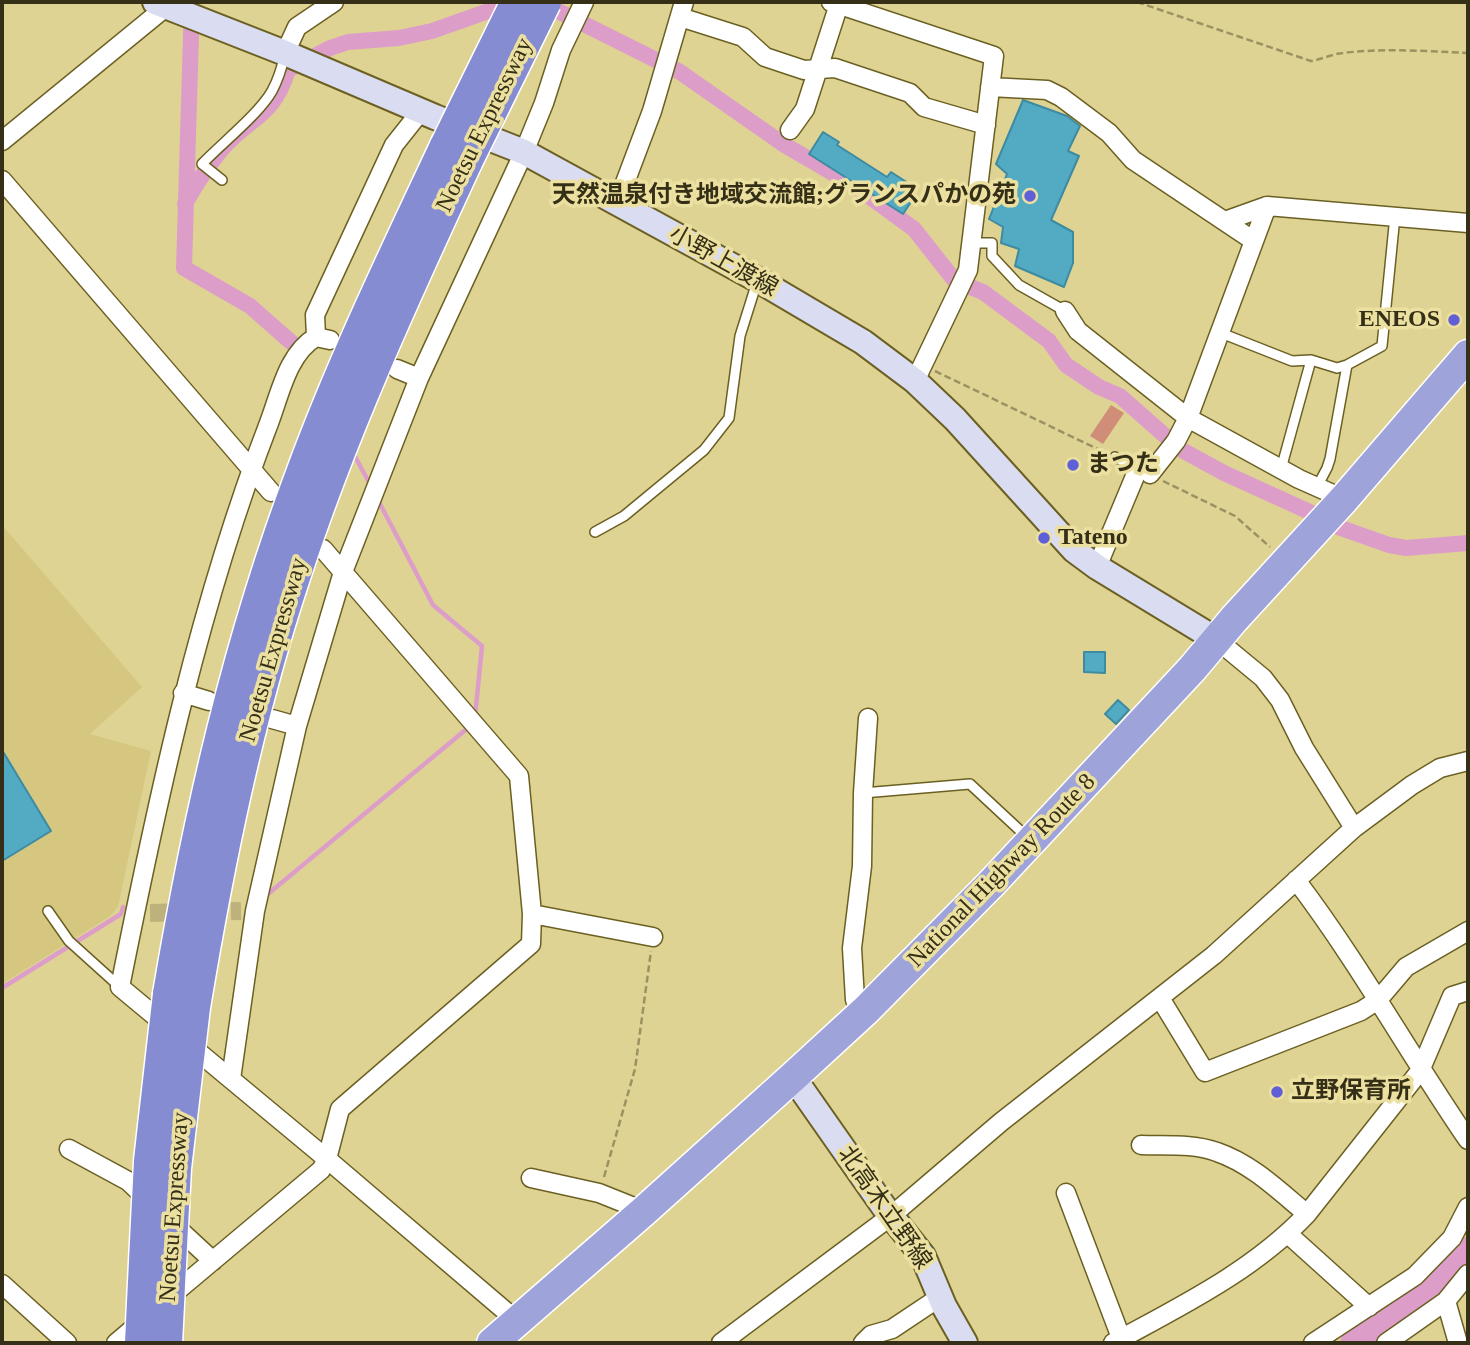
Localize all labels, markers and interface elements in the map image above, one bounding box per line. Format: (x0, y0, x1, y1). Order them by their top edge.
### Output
street label: Noetsu Expressway (430, 33, 540, 217)
place label: 天然温泉付き地域交流館;グランスパかの苑 (552, 182, 1016, 210)
marker: 天然温泉付き地域交流館;グランスパかの苑 (1022, 188, 1038, 204)
street label: 小野上渡線 (664, 220, 782, 304)
place label: ENEOS (1359, 306, 1440, 334)
marker: ENEOS (1446, 312, 1462, 328)
place label: まつた (1087, 451, 1159, 479)
marker: まつた (1065, 457, 1081, 473)
place label: Tateno (1058, 524, 1128, 552)
marker: Tateno (1036, 530, 1052, 546)
street label: Noetsu Expressway (234, 555, 314, 745)
street label: National Highway Route 8 (902, 768, 1102, 974)
place label: 立野保育所 (1291, 1078, 1411, 1106)
marker: 立野保育所 (1269, 1084, 1285, 1100)
street label: Noetsu Expressway (154, 1111, 196, 1303)
street label: 北高木立野線 (831, 1141, 937, 1275)

